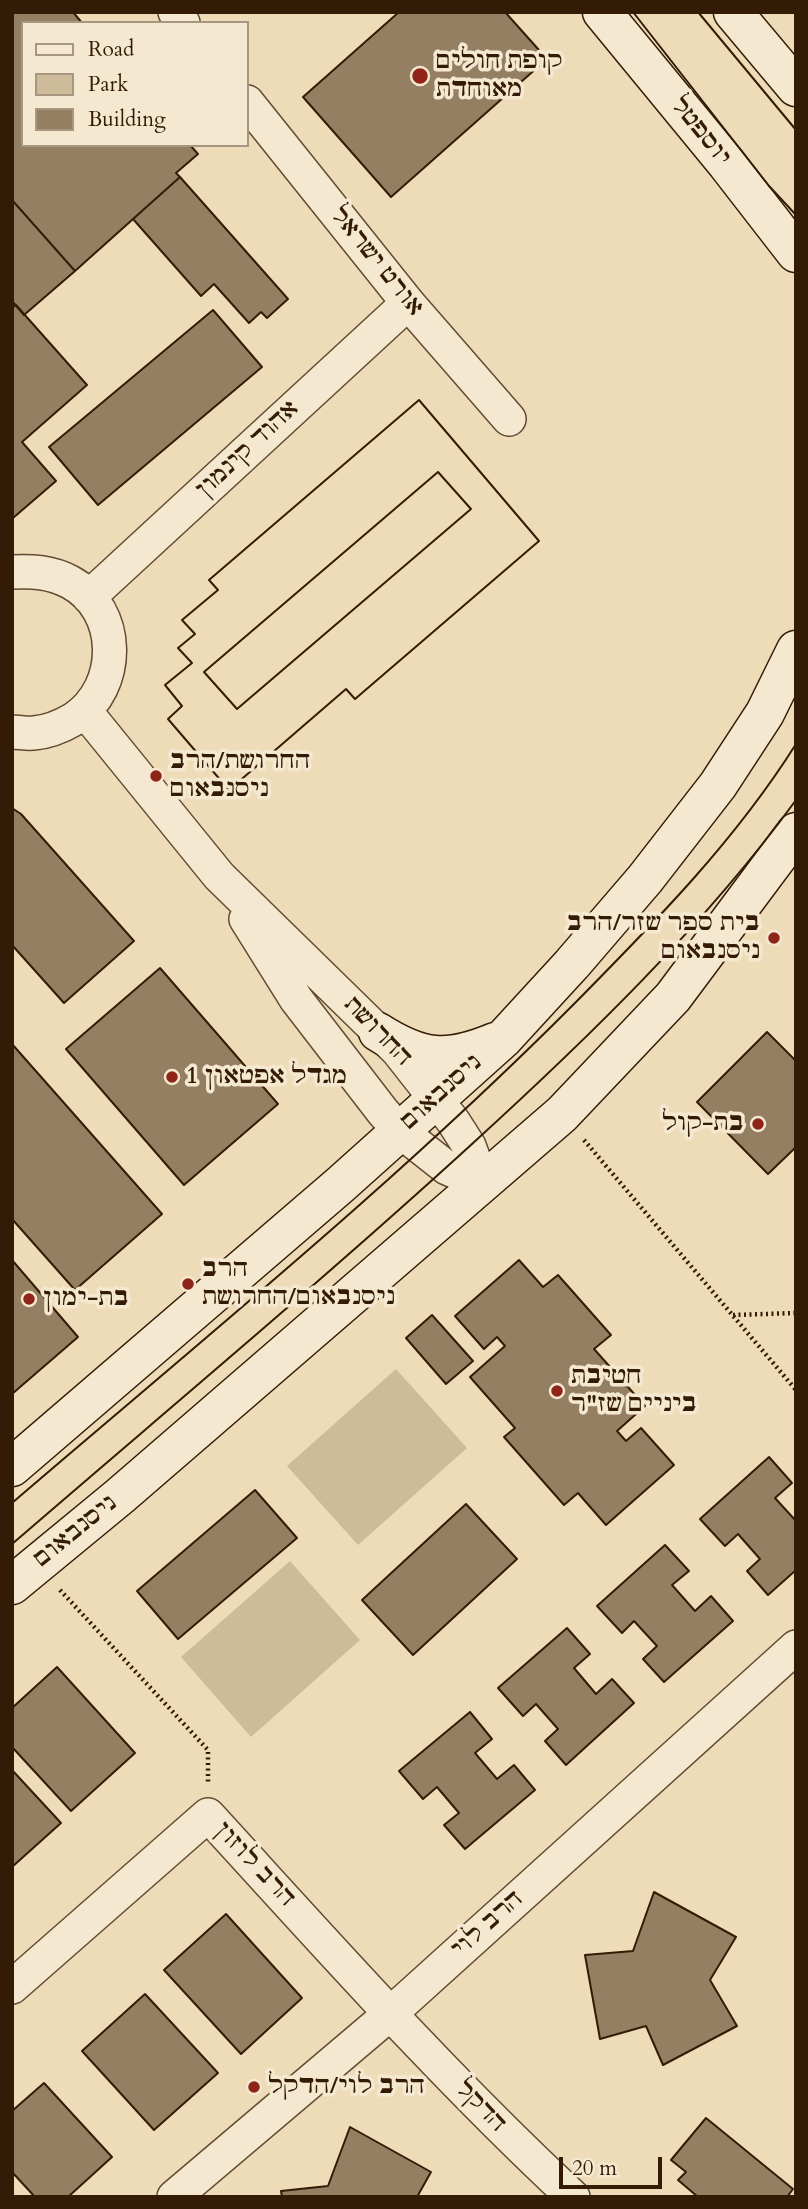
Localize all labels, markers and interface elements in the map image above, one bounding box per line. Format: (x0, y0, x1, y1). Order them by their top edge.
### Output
legend (21, 21, 248, 147)
text: Road (88, 35, 134, 64)
place label: קופת חולים מאוחדת (436, 48, 563, 104)
marker: קופת חולים מאוחדת (410, 66, 430, 86)
text: Park (88, 70, 128, 99)
street label: יוספטל (664, 92, 736, 172)
text: Building (88, 105, 166, 134)
street label: אורט ישראל (323, 202, 429, 322)
street label: אהוד קינמון (191, 395, 305, 505)
place label: החרושת/הרב ניסנבאום (170, 748, 310, 804)
marker: החרושת/הרב ניסנבאום (148, 768, 164, 784)
place label: בית ספר שזר/הרב ניסנבאום (567, 910, 760, 966)
marker: בית ספר שזר/הרב ניסנבאום (766, 930, 782, 946)
street label: החרושת (337, 991, 417, 1073)
street label: ניסנבאום (396, 1049, 488, 1137)
place label: מגדל אפטאון 1 (186, 1063, 347, 1091)
marker: מגדל אפטאון 1 (164, 1069, 180, 1085)
place label: בת-קול (662, 1110, 744, 1138)
marker: בת-קול (750, 1116, 766, 1132)
place label: הרב ניסנבאום/החרושת (202, 1256, 395, 1312)
marker: הרב ניסנבאום/החרושת (180, 1276, 196, 1292)
place label: בת-ימון (43, 1285, 129, 1313)
marker: בת-ימון (21, 1291, 37, 1307)
place label: חטיבת ביניים שז"ר (571, 1363, 697, 1419)
marker: חטיבת ביניים שז"ר (549, 1383, 565, 1399)
street label: ניסנבאום (29, 1490, 123, 1574)
street label: הרב לוזון (207, 1817, 301, 1913)
street label: הרב לוי (446, 1885, 530, 1965)
place label: הרב לוי/הדקל (268, 2073, 425, 2101)
street label: הדקל (448, 2075, 512, 2139)
marker: הרב לוי/הדקל (246, 2079, 262, 2095)
scale bar (563, 2142, 666, 2186)
text: 20 m (572, 2154, 617, 2183)

